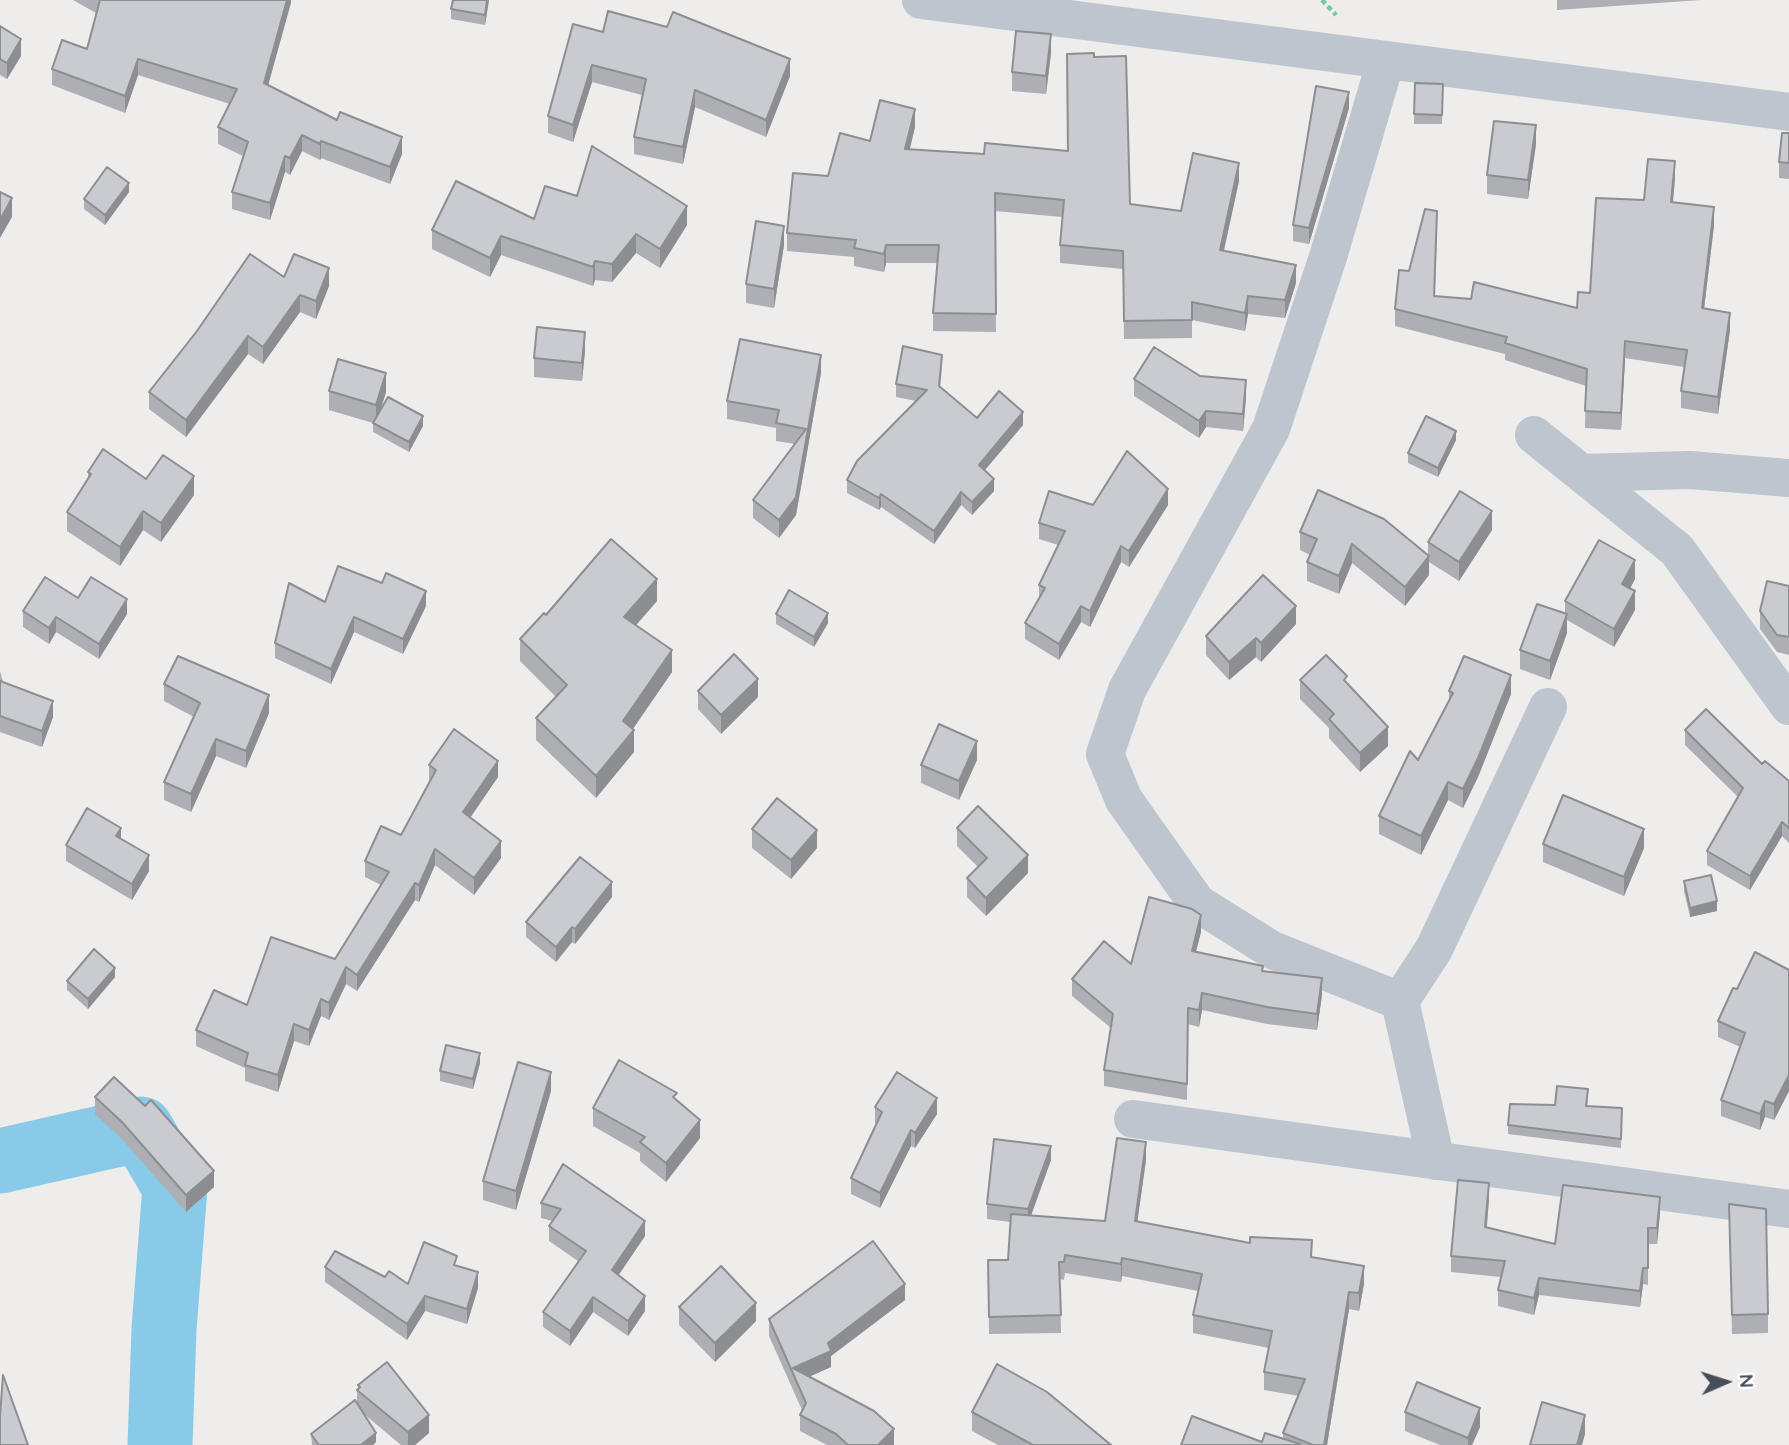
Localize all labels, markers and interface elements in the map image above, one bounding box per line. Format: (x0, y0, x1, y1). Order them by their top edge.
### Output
north arrow (1691, 1347, 1761, 1417)
text: N (1735, 1373, 1759, 1389)

